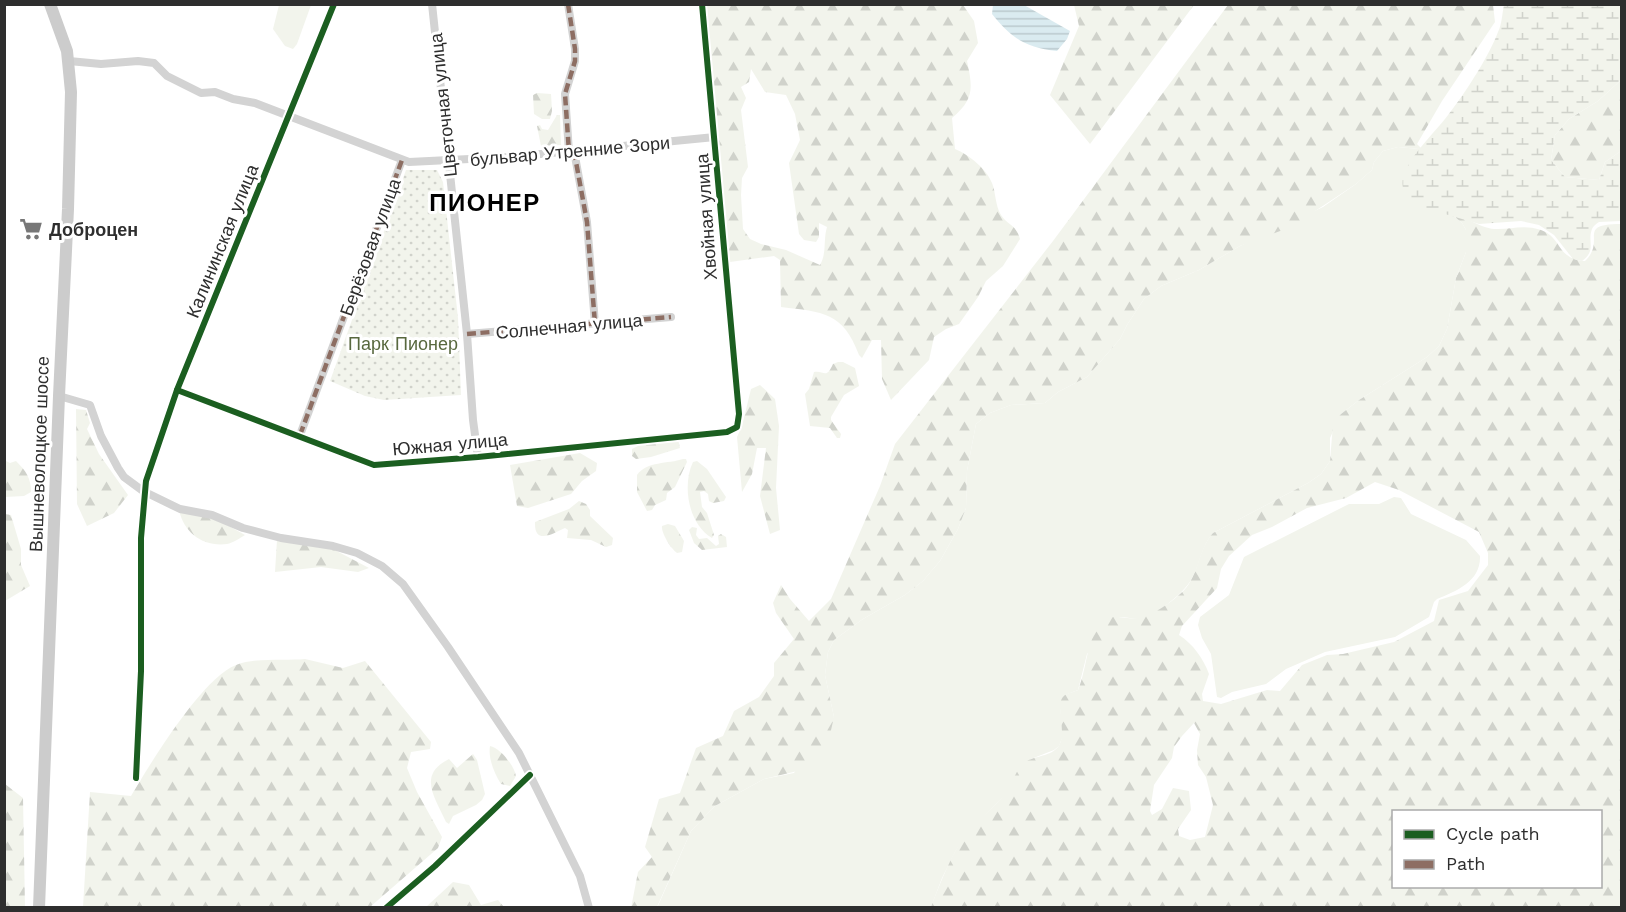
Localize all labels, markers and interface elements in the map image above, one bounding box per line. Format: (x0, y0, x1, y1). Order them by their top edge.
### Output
street label: Цветочная улица (425, 31, 461, 178)
street label: бульвар Утренние Зори (469, 132, 671, 170)
street label: Хвойная улица (691, 152, 721, 281)
street label: Калининская улица (182, 160, 263, 321)
street label: Берёзовая улица (335, 175, 405, 319)
district label: ПИОНЕР (429, 189, 541, 217)
supermarket icon: Доброцен (18, 216, 44, 242)
place label: Доброцен (49, 219, 138, 240)
street label: Солнечная улица (495, 309, 644, 343)
park label: Парк Пионер (348, 333, 458, 354)
street label: Вышневолоцкое шоссе (25, 356, 53, 552)
street label: Южная улица (392, 428, 509, 459)
legend (1392, 810, 1602, 888)
text: Cycle path (1446, 823, 1540, 844)
text: Path (1446, 853, 1486, 874)

